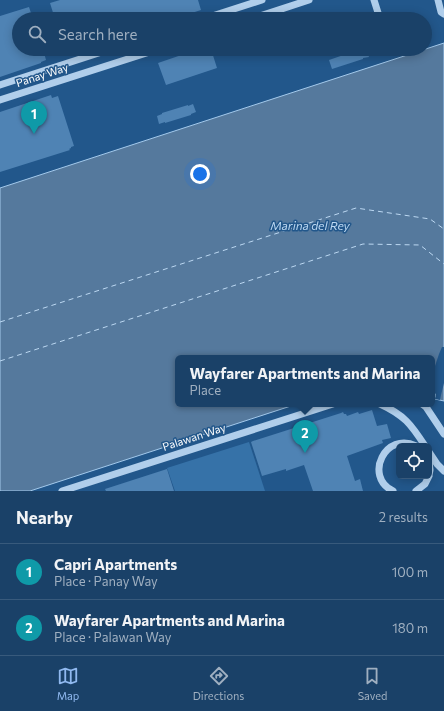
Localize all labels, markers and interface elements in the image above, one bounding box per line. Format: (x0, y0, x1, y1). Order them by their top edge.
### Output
search box (12, 12, 432, 56)
icon: search (26, 23, 48, 45)
text: Search here (58, 25, 137, 43)
street label: Panay Way (14, 60, 70, 89)
pin: 1 (21, 101, 47, 134)
your location (190, 164, 210, 184)
water label: Marina del Rey (270, 218, 351, 232)
popup (175, 355, 435, 407)
text: Wayfarer Apartments and Marina (190, 364, 420, 382)
text: Place (190, 382, 221, 398)
street label: Palawan Way (160, 420, 227, 453)
pin: 2 (292, 420, 318, 453)
map controls (396, 443, 432, 479)
button: locate (396, 443, 432, 479)
text: Nearby (16, 507, 73, 528)
text: 2 results (379, 509, 428, 525)
text: Capri Apartments (54, 555, 177, 573)
text: 1 (26, 564, 32, 580)
text: 100 m (392, 564, 428, 580)
text: Place · Panay Way (54, 573, 158, 589)
text: Wayfarer Apartments and Marina (54, 611, 285, 629)
text: 2 (25, 620, 33, 636)
text: 180 m (392, 620, 428, 636)
text: Place · Palawan Way (54, 629, 171, 645)
tab: Map (57, 665, 79, 702)
tab: Directions (193, 665, 244, 702)
tab: Saved (358, 665, 387, 702)

